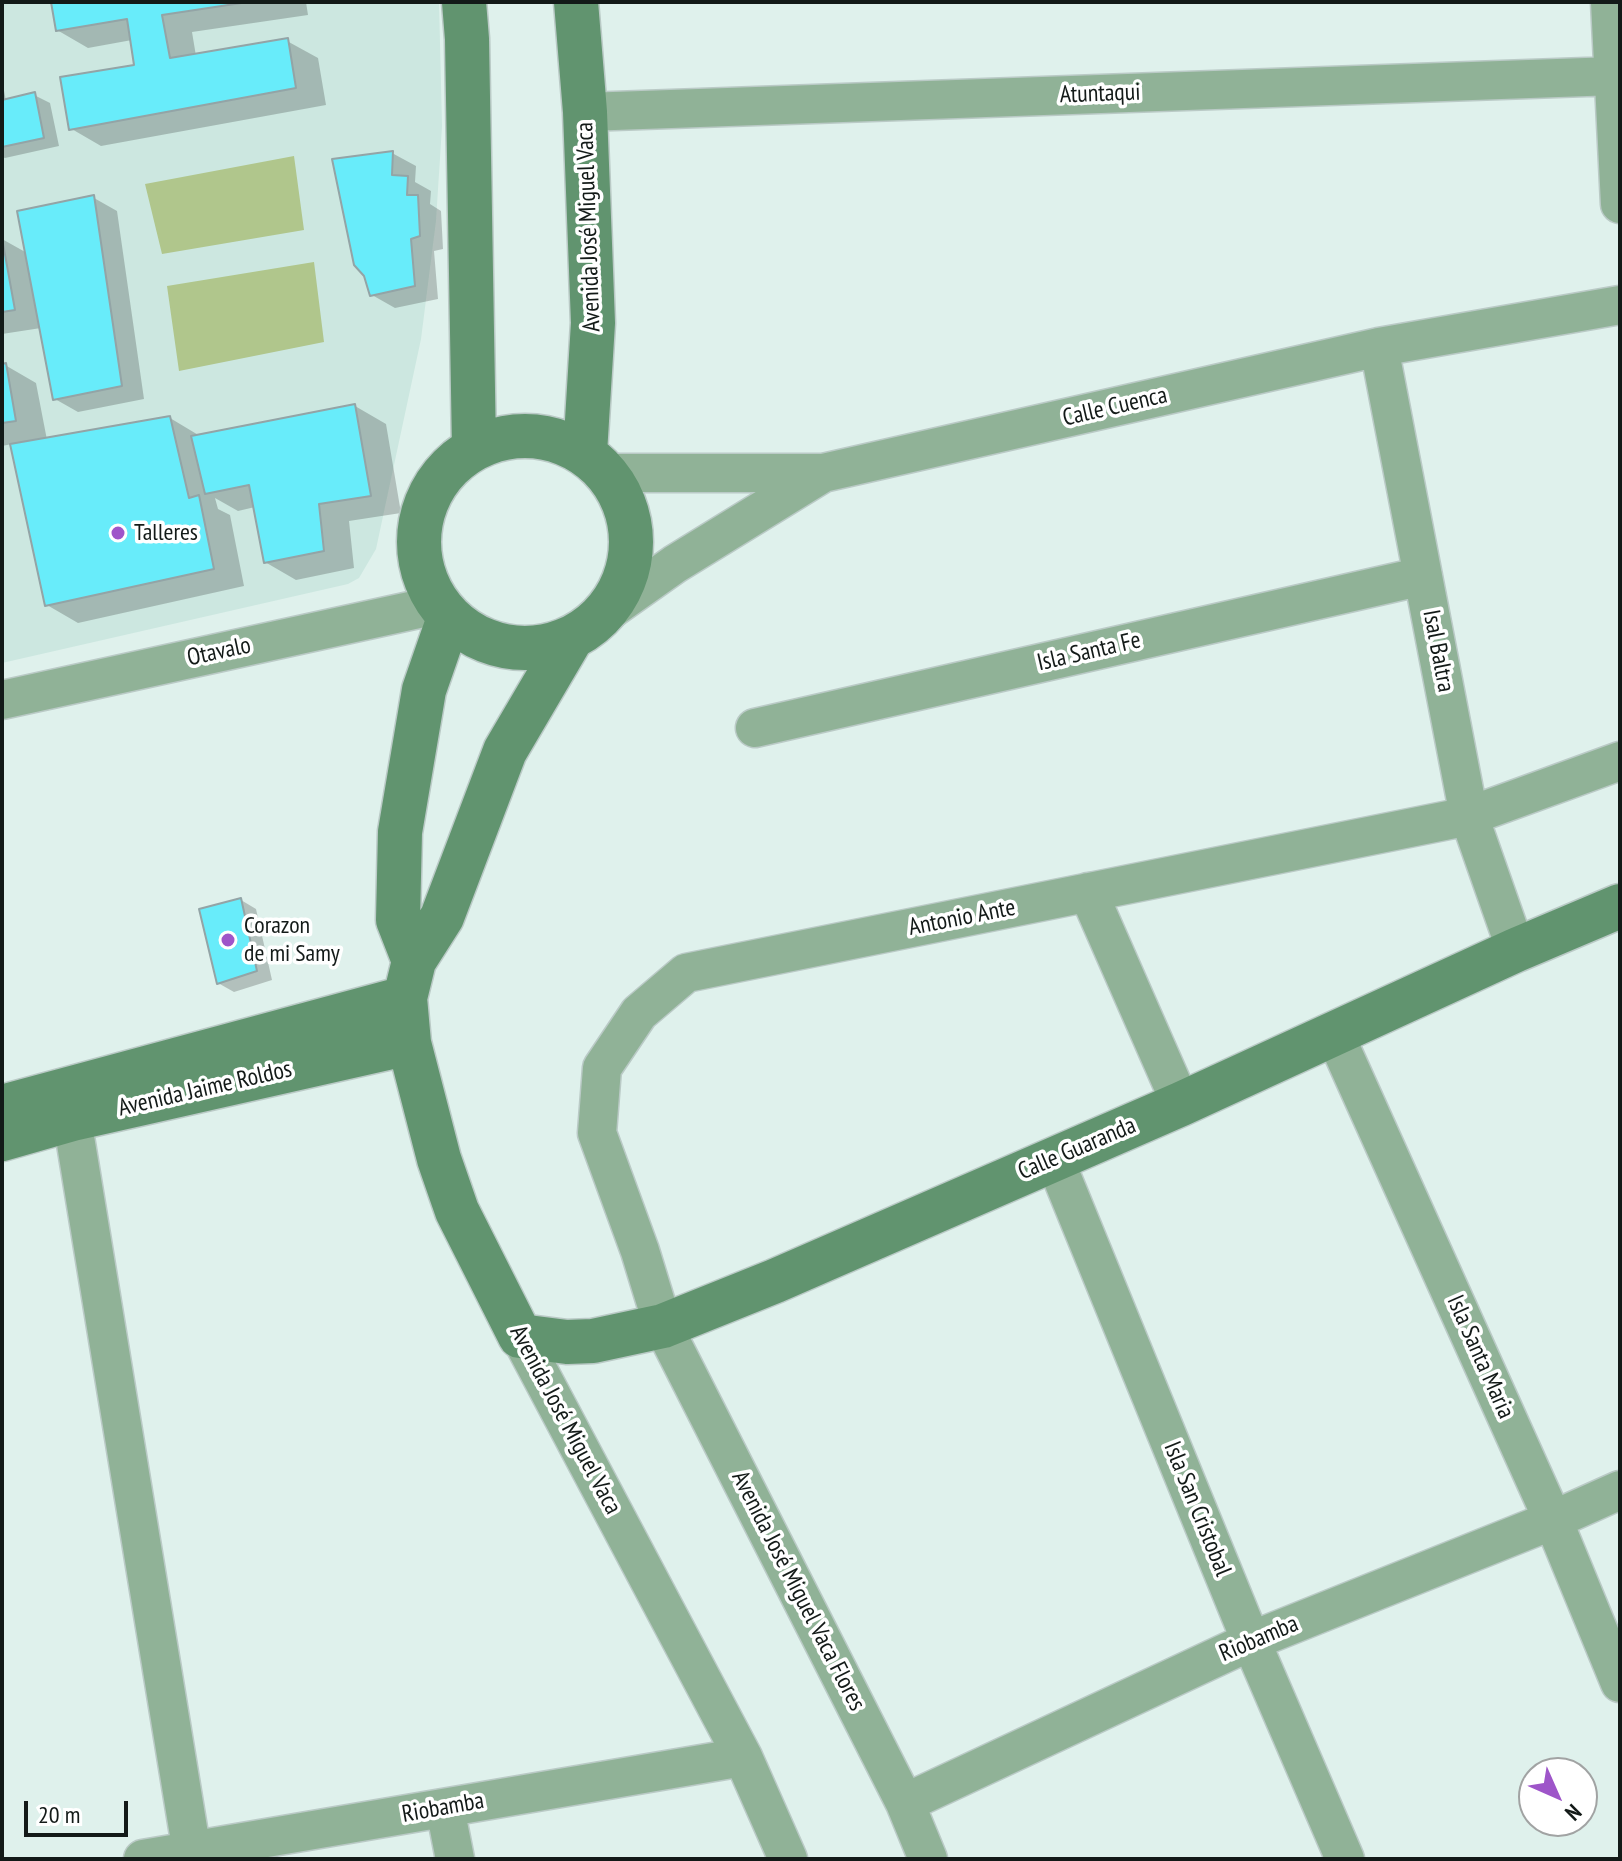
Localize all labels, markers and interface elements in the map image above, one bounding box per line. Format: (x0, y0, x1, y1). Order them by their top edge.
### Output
street label: Atuntaqui (1059, 78, 1141, 110)
street label: Avenida José Miguel Vaca (571, 122, 607, 332)
street label: Calle Cuenca (1060, 381, 1170, 433)
place label: Talleres (134, 519, 198, 547)
marker: Talleres (109, 524, 127, 542)
street label: Isal Baltra (1416, 607, 1460, 695)
street label: Isla Santa Fe (1034, 626, 1144, 678)
street label: Otavalo (185, 631, 253, 673)
street label: Antonio Ante (906, 894, 1018, 942)
place label: Corazon de mi Samy (244, 912, 340, 968)
marker: Corazon de mi Samy (219, 931, 237, 949)
street label: Avenida Jaime Roldos (115, 1055, 295, 1123)
street label: Calle Guaranda (1014, 1111, 1140, 1187)
street label: Isla Santa Maria (1440, 1291, 1520, 1423)
street label: Avenida José Miguel Vaca (503, 1321, 627, 1519)
street label: Isla San Cristobal (1157, 1438, 1237, 1580)
street label: Avenida José Miguel Vaca Flores (725, 1466, 871, 1716)
street label: Riobamba (1215, 1610, 1303, 1668)
north arrow (1518, 1757, 1598, 1837)
scale bar (28, 1785, 132, 1835)
street label: Riobamba (400, 1787, 486, 1829)
text: N (1559, 1798, 1588, 1827)
text: 20 m (38, 1799, 80, 1830)

